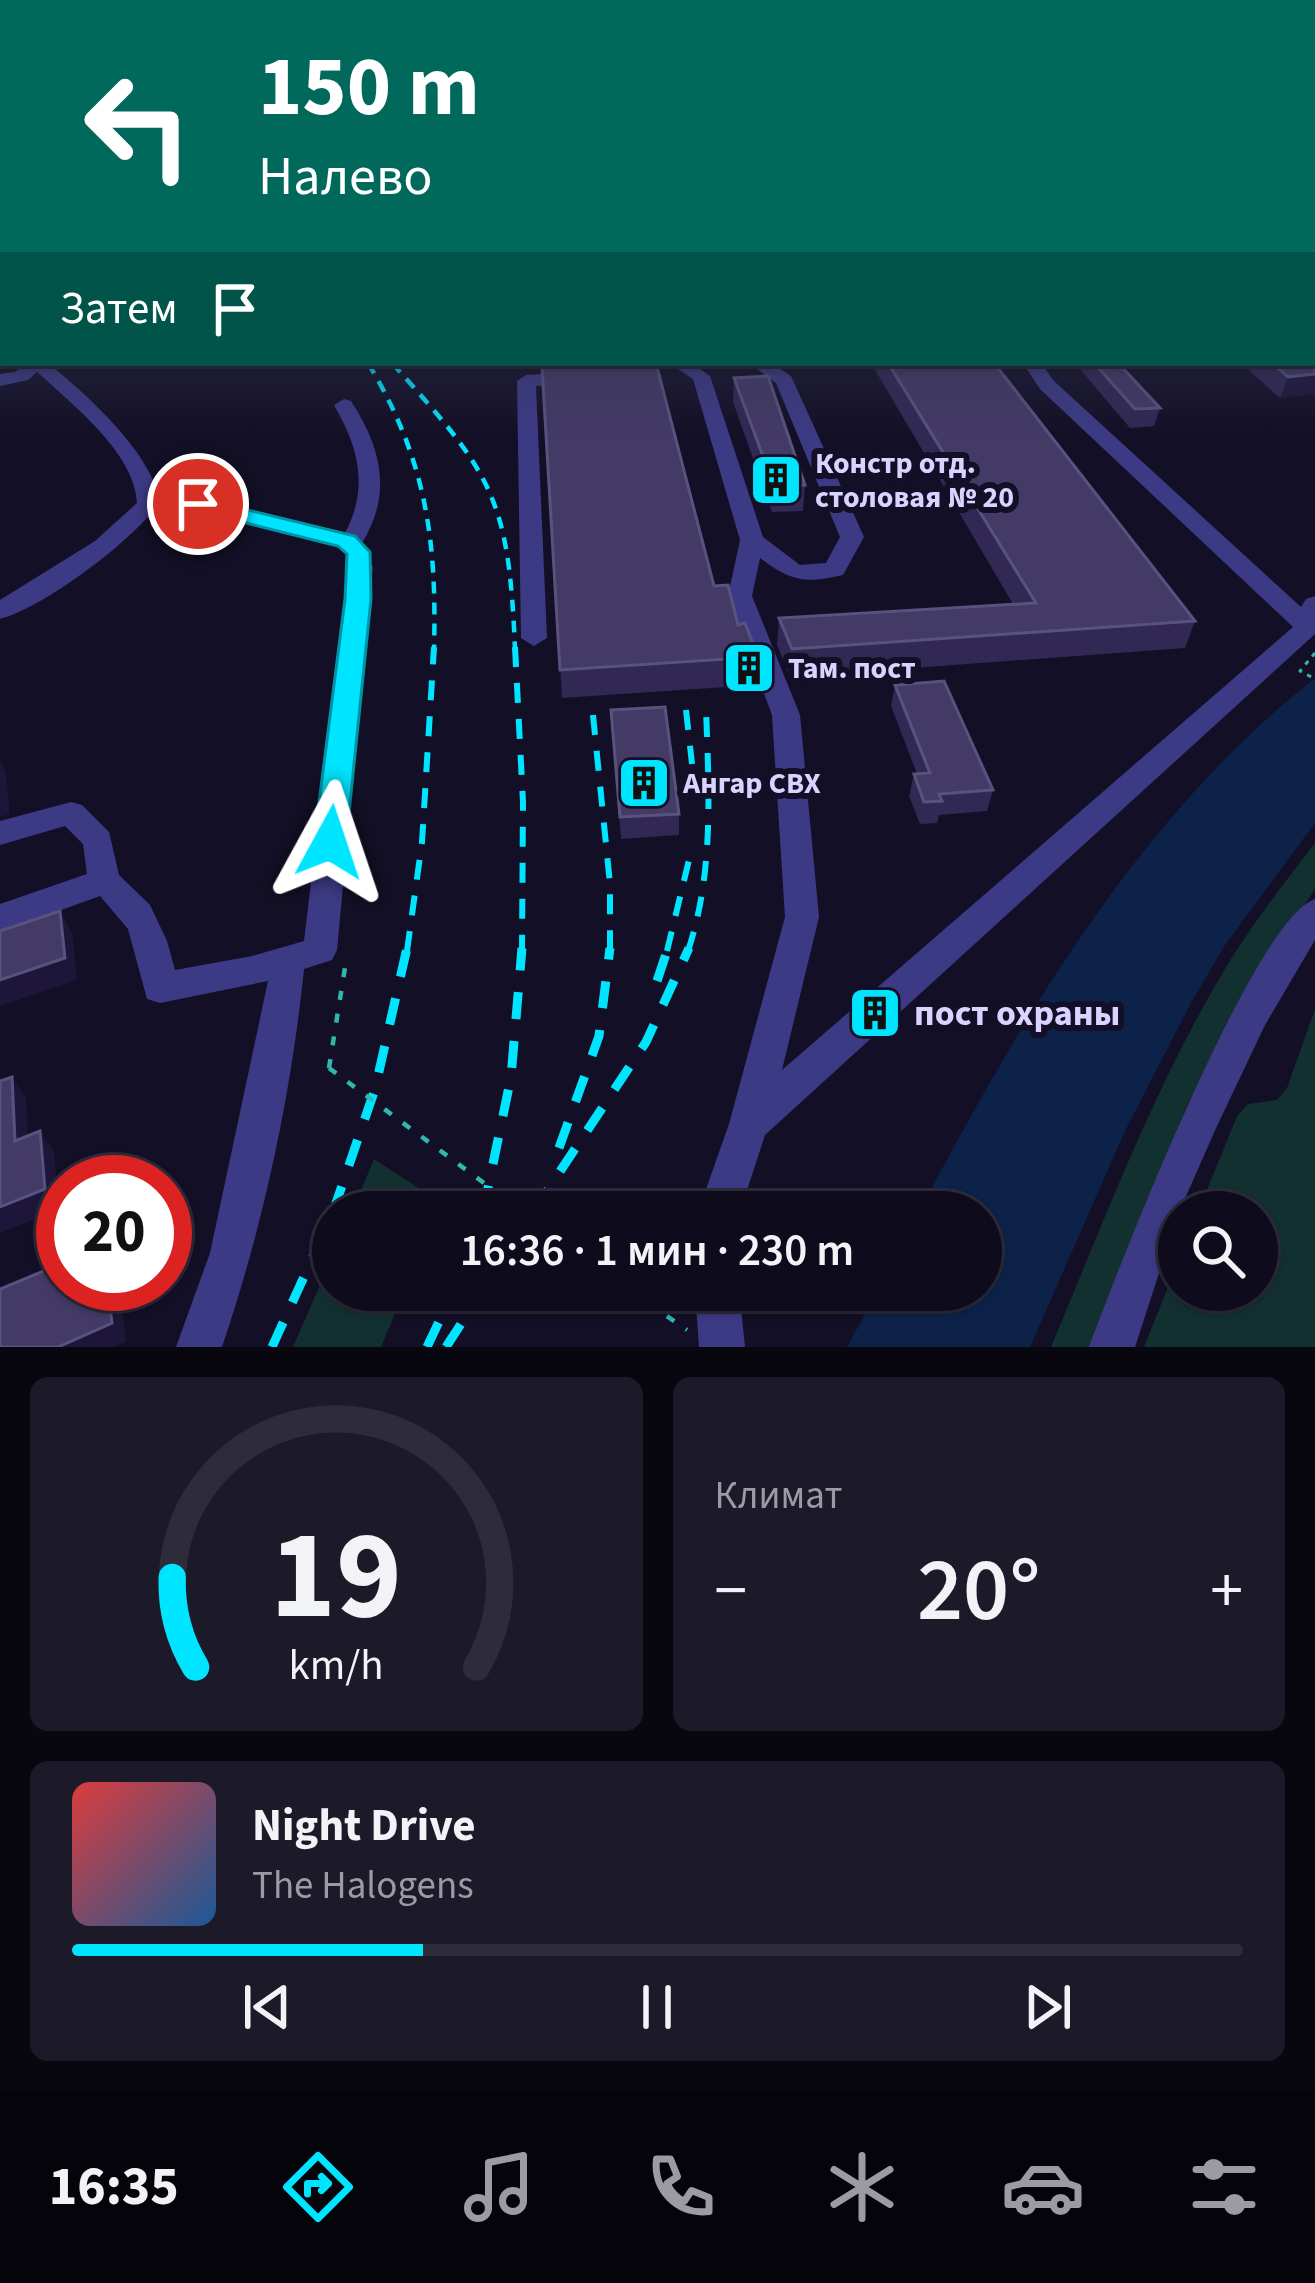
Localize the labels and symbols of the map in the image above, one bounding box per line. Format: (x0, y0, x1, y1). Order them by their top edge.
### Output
place label: Констр отд. столовая № 20 (815, 442, 1014, 519)
building icon: Констр отд. столовая № 20 (748, 452, 804, 508)
pin (147, 453, 249, 555)
building icon: Там. пост (721, 640, 777, 696)
place label: Там. пост (788, 647, 916, 690)
building icon: Ангар СВХ (616, 755, 672, 811)
place label: Ангар СВХ (682, 762, 821, 805)
position arrow (267, 779, 393, 905)
building icon: пост охраны (847, 985, 903, 1041)
place label: пост охраны (914, 988, 1120, 1039)
speed limit sign: 20 (36, 1155, 192, 1311)

